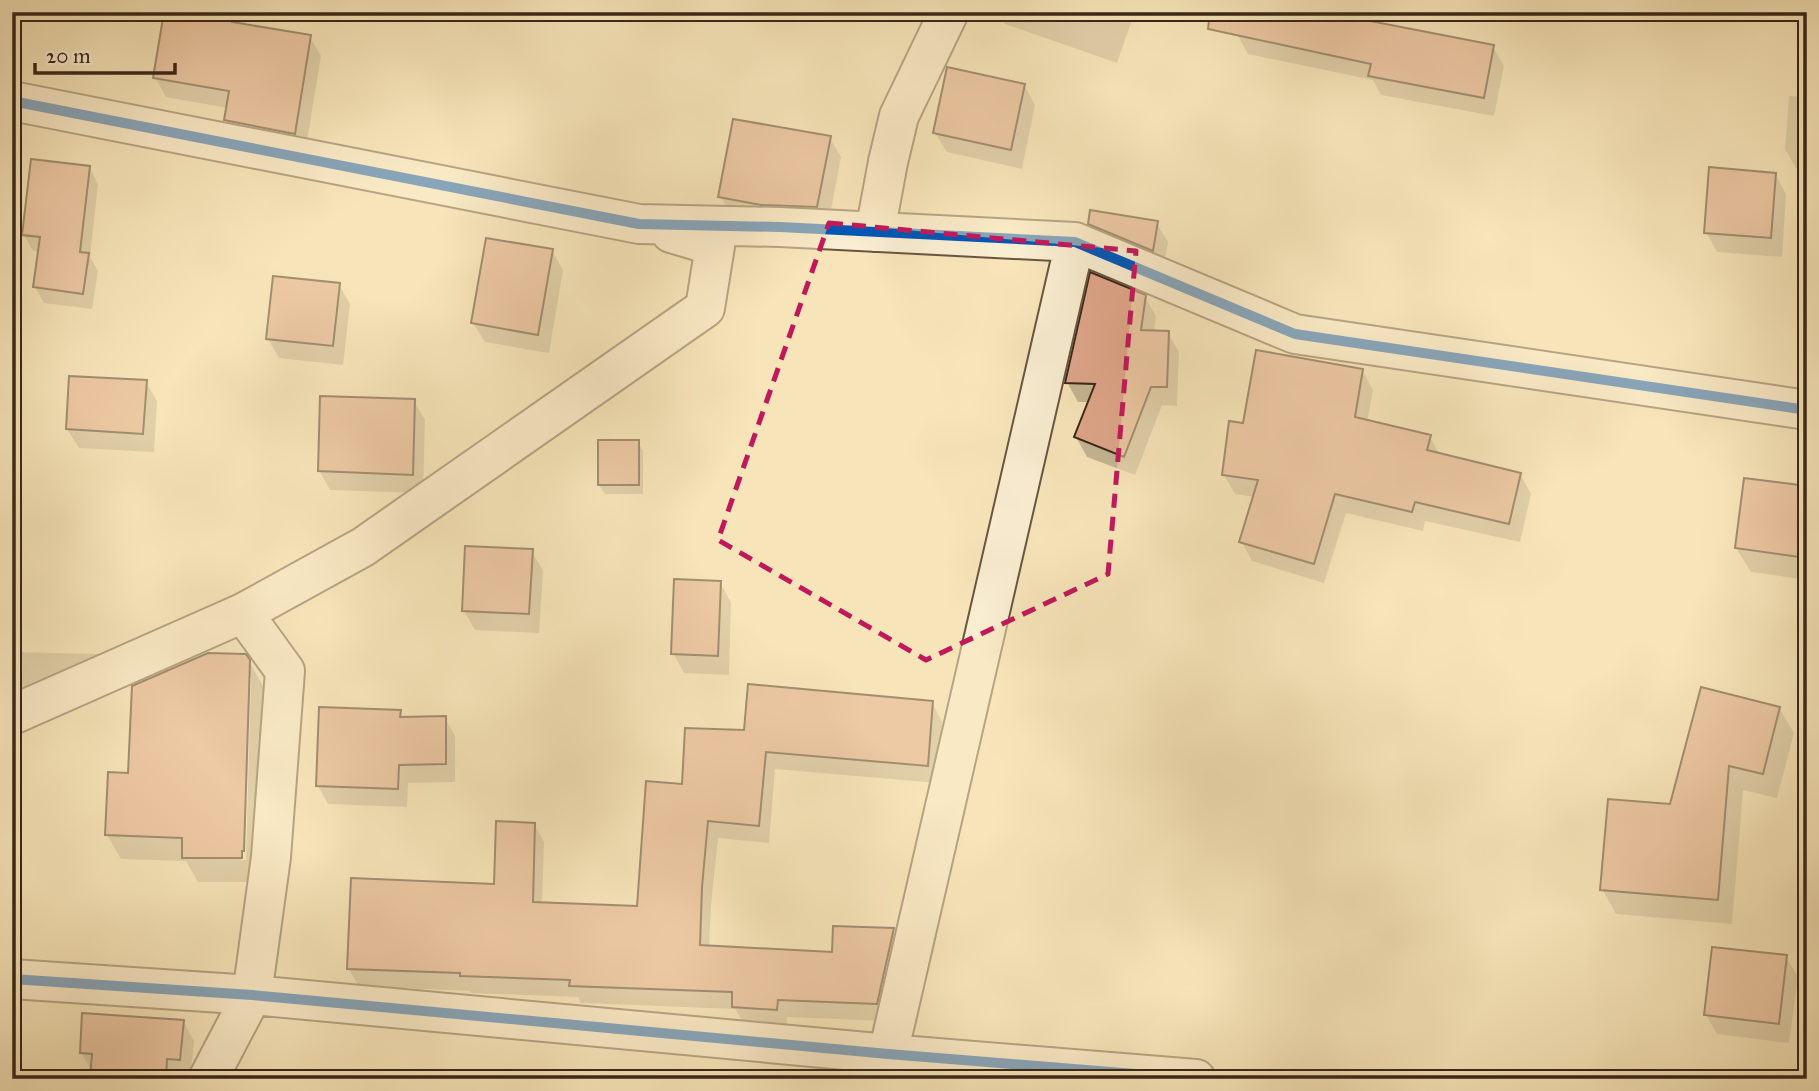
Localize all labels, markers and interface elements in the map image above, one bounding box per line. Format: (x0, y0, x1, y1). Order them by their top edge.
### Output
scale bar (35, 32, 175, 76)
text: 20 m (46, 43, 91, 69)

